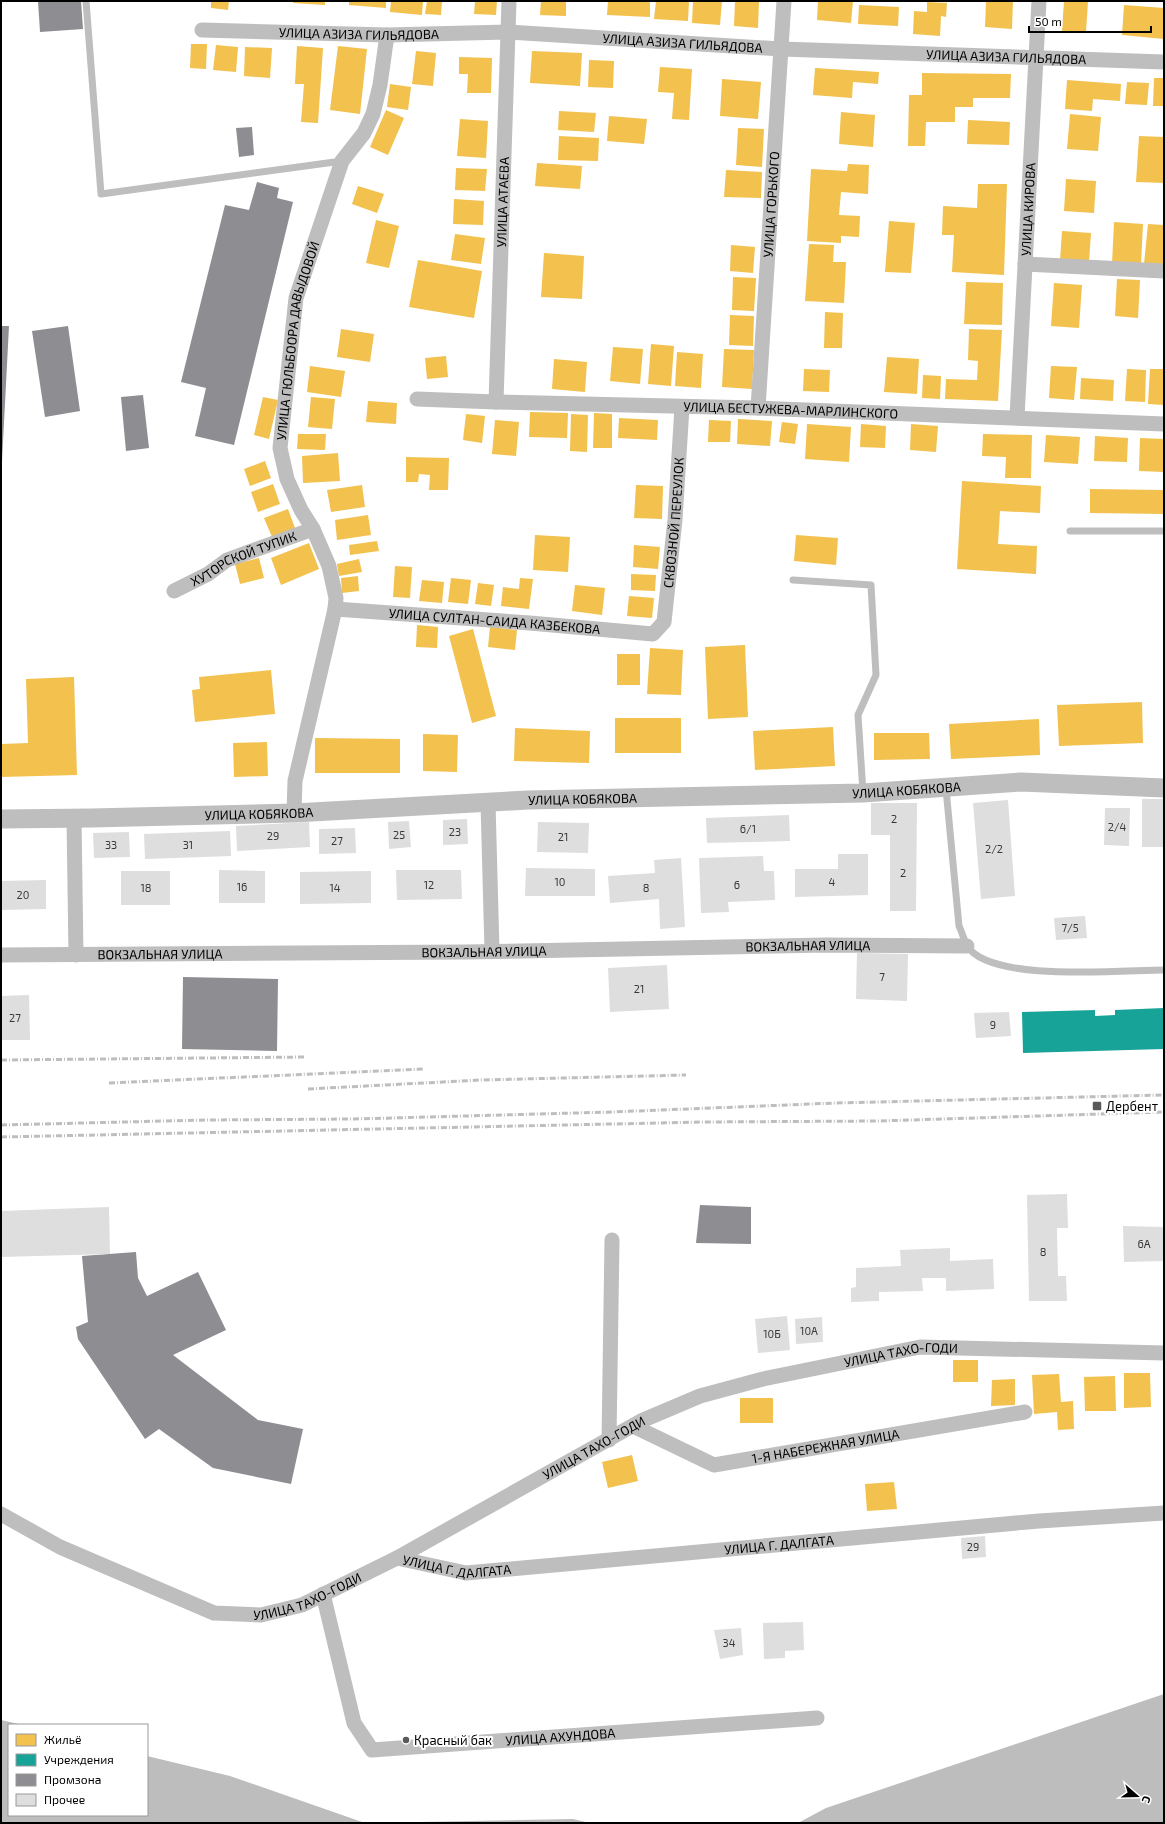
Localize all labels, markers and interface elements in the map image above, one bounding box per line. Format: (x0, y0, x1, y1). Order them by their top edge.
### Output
scale bar (1029, 8, 1151, 34)
text: 50 m (1035, 14, 1062, 28)
street label: УЛИЦА АЗИЗА ГИЛЬЯДОВА (279, 24, 439, 43)
street label: УЛИЦА АЗИЗА ГИЛЬЯДОВА (602, 30, 763, 56)
street label: УЛИЦА АЗИЗА ГИЛЬЯДОВА (926, 46, 1087, 67)
street label: УЛИЦА ГОРЬКОГО (760, 151, 782, 258)
street label: УЛИЦА АТАЕВА (493, 157, 512, 248)
street label: УЛИЦА КИРОВА (1018, 162, 1038, 256)
street label: УЛИЦА ГЮЛЬБООРА ДАВЫДОВОЙ (273, 239, 322, 441)
street label: УЛИЦА БЕСТУЖЕВА-МАРЛИНСКОГО (683, 398, 899, 422)
street label: СКВОЗНОЙ ПЕРЕУЛОК (660, 457, 687, 589)
street label: ХУТОРСКОЙ ТУПИК (188, 528, 299, 589)
street label: УЛИЦА СУЛТАН-САИДА КАЗБЕКОВА (388, 605, 601, 637)
street label: УЛИЦА КОБЯКОВА (852, 778, 961, 801)
street label: УЛИЦА КОБЯКОВА (528, 790, 637, 808)
street label: УЛИЦА КОБЯКОВА (204, 804, 314, 823)
house number: 2 (891, 812, 897, 825)
house number: 2/4 (1108, 820, 1127, 833)
house number: 6/1 (740, 822, 756, 835)
house number: 23 (449, 825, 461, 838)
house number: 25 (393, 828, 405, 841)
house number: 29 (267, 829, 279, 842)
house number: 21 (558, 830, 568, 843)
house number: 27 (331, 834, 343, 847)
house number: 33 (105, 838, 117, 851)
house number: 31 (183, 838, 193, 851)
house number: 2/2 (985, 842, 1003, 855)
house number: 2 (900, 866, 906, 879)
house number: 10 (554, 875, 566, 888)
house number: 4 (829, 875, 836, 888)
house number: 12 (424, 878, 434, 891)
house number: 6 (734, 878, 740, 891)
house number: 16 (237, 880, 247, 893)
house number: 18 (140, 881, 152, 894)
house number: 14 (329, 881, 341, 894)
house number: 8 (643, 881, 649, 894)
house number: 20 (17, 888, 29, 901)
house number: 7/5 (1061, 921, 1079, 934)
street label: ВОКЗАЛЬНАЯ УЛИЦА (745, 937, 870, 955)
street label: ВОКЗАЛЬНАЯ УЛИЦА (421, 942, 547, 960)
street label: ВОКЗАЛЬНАЯ УЛИЦА (97, 946, 223, 962)
house number: 7 (879, 970, 885, 983)
house number: 21 (634, 982, 644, 995)
house number: 27 (9, 1011, 21, 1024)
house number: 9 (990, 1018, 996, 1031)
place label: Дербент (1106, 1098, 1159, 1114)
marker: Дербент (1091, 1100, 1103, 1112)
house number: 6А (1137, 1237, 1151, 1250)
house number: 8 (1040, 1245, 1046, 1258)
house number: 10А (800, 1324, 818, 1337)
house number: 10Б (763, 1327, 781, 1340)
street label: УЛИЦА ТАХО-ГОДИ (843, 1339, 958, 1370)
street label: УЛИЦА ТАХО-ГОДИ (540, 1412, 648, 1483)
street label: 1-Я НАБЕРЕЖНАЯ УЛИЦА (750, 1426, 901, 1466)
street label: УЛИЦА Г. ДАЛГАТА (724, 1532, 835, 1558)
house number: 29 (967, 1540, 979, 1553)
street label: УЛИЦА Г. ДАЛГАТА (401, 1551, 512, 1581)
street label: УЛИЦА ТАХО-ГОДИ (253, 1569, 364, 1623)
house number: 34 (723, 1636, 736, 1649)
legend (8, 1724, 148, 1816)
street label: УЛИЦА АХУНДОВА (505, 1725, 616, 1748)
text: Жильё (44, 1732, 81, 1746)
place label: Красный бак (414, 1732, 492, 1748)
marker: Красный бак (401, 1735, 411, 1745)
text: Учреждения (44, 1752, 114, 1766)
text: Промзона (44, 1772, 101, 1786)
north arrow (1117, 1776, 1157, 1816)
text: Прочее (44, 1792, 85, 1806)
text: С (1139, 1794, 1154, 1805)

